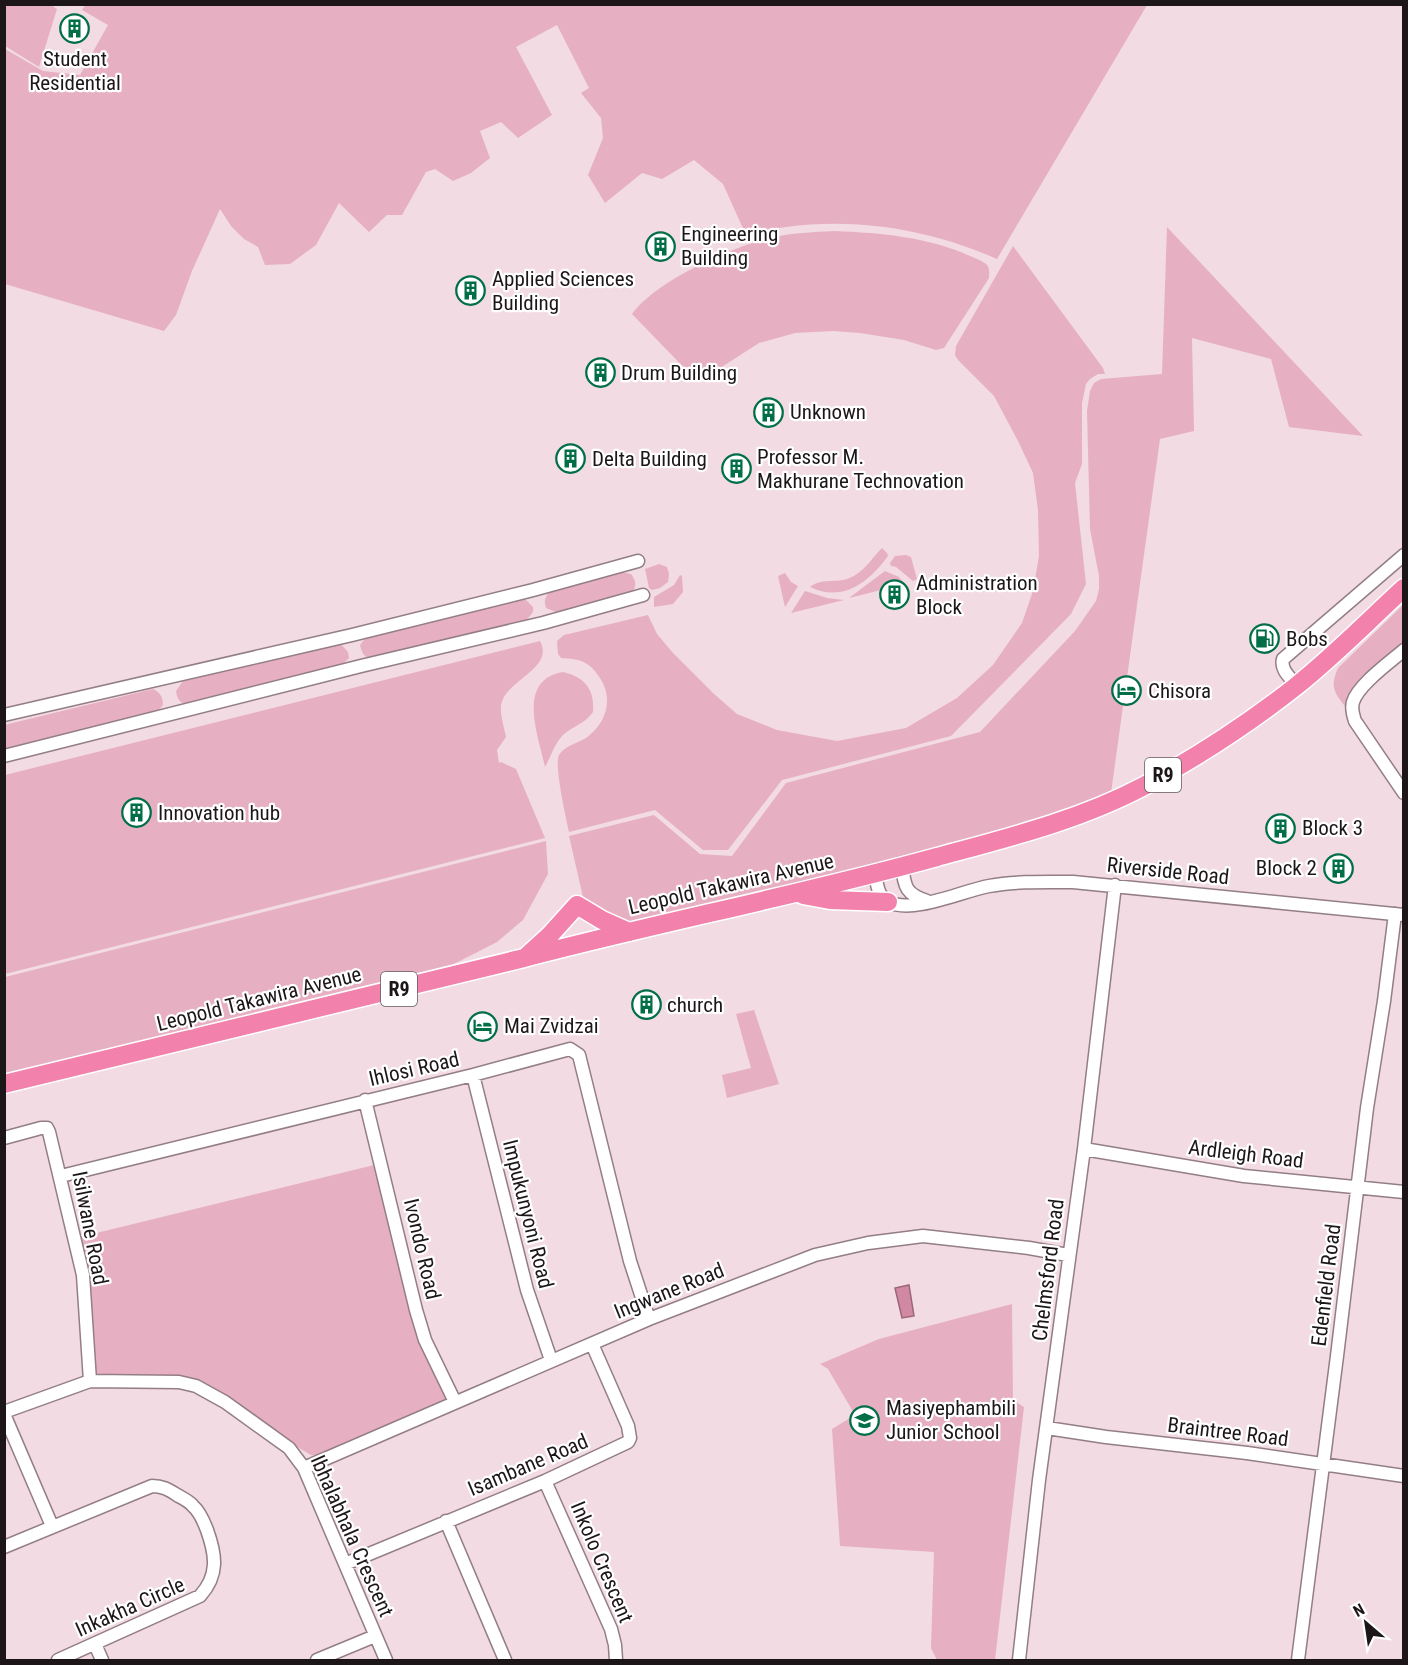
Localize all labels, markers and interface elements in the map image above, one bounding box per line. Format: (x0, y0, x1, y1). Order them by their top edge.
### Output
building icon: Student Residential (59, 12, 91, 44)
place label: Student Residential (29, 47, 121, 95)
place label: Engineering Building (681, 222, 778, 270)
building icon: Engineering Building (644, 230, 676, 262)
place label: Applied Sciences Building (492, 267, 634, 315)
building icon: Applied Sciences Building (455, 275, 487, 307)
building icon: Drum Building (584, 357, 616, 389)
place label: Drum Building (621, 361, 737, 385)
building icon: Unknown (753, 396, 785, 428)
place label: Unknown (790, 400, 866, 424)
building icon: Delta Building (555, 443, 587, 475)
place label: Professor M. Makhurane Technovation (757, 445, 964, 493)
place label: Delta Building (592, 447, 707, 471)
building icon: Professor M. Makhurane Technovation (720, 453, 752, 485)
place label: Administration Block (916, 571, 1038, 619)
building icon: Administration Block (879, 579, 911, 611)
fuel station icon: Bobs (1249, 623, 1281, 655)
place label: Bobs (1286, 627, 1328, 651)
hotel icon: Chisora (1111, 675, 1143, 707)
place label: Chisora (1148, 679, 1211, 703)
road number: R9 (1145, 758, 1181, 792)
building icon: Innovation hub (121, 797, 153, 829)
place label: Innovation hub (158, 801, 280, 825)
building icon: Block 3 (1265, 812, 1297, 844)
place label: Block 3 (1302, 816, 1363, 840)
street label: Leopold Takawira Avenue (626, 849, 836, 919)
building icon: Block 2 (1322, 852, 1354, 884)
street label: Riverside Road (1106, 853, 1230, 889)
place label: Block 2 (1256, 856, 1317, 880)
street label: Leopold Takawira Avenue (154, 962, 364, 1036)
road number: R9 (381, 972, 417, 1006)
building icon: church (630, 989, 662, 1021)
place label: church (667, 993, 723, 1017)
hotel icon: Mai Zvidzai (467, 1010, 499, 1042)
place label: Mai Zvidzai (504, 1014, 599, 1038)
street label: Ihlosi Road (366, 1047, 462, 1091)
street label: Ardleigh Road (1187, 1135, 1305, 1173)
street label: Impukunyoni Road (498, 1137, 558, 1291)
street label: Isilwane Road (67, 1169, 113, 1287)
street label: Ivondo Road (399, 1196, 445, 1302)
street label: Chelmsford Road (1027, 1198, 1069, 1342)
street label: Edenfield Road (1307, 1222, 1345, 1348)
street label: Ingwane Road (611, 1258, 727, 1324)
place label: Masiyephambili Junior School (886, 1396, 1016, 1444)
school or university icon: Masiyephambili Junior School (849, 1404, 881, 1436)
street label: Braintree Road (1166, 1413, 1290, 1451)
street label: Isambane Road (464, 1429, 592, 1501)
street label: Ibhalabhala Crescent (306, 1451, 398, 1621)
street label: Inkolo Crescent (566, 1498, 638, 1626)
street label: Inkakha Circle (72, 1572, 188, 1642)
north arrow (1336, 1593, 1396, 1653)
text: N (1350, 1600, 1368, 1621)

